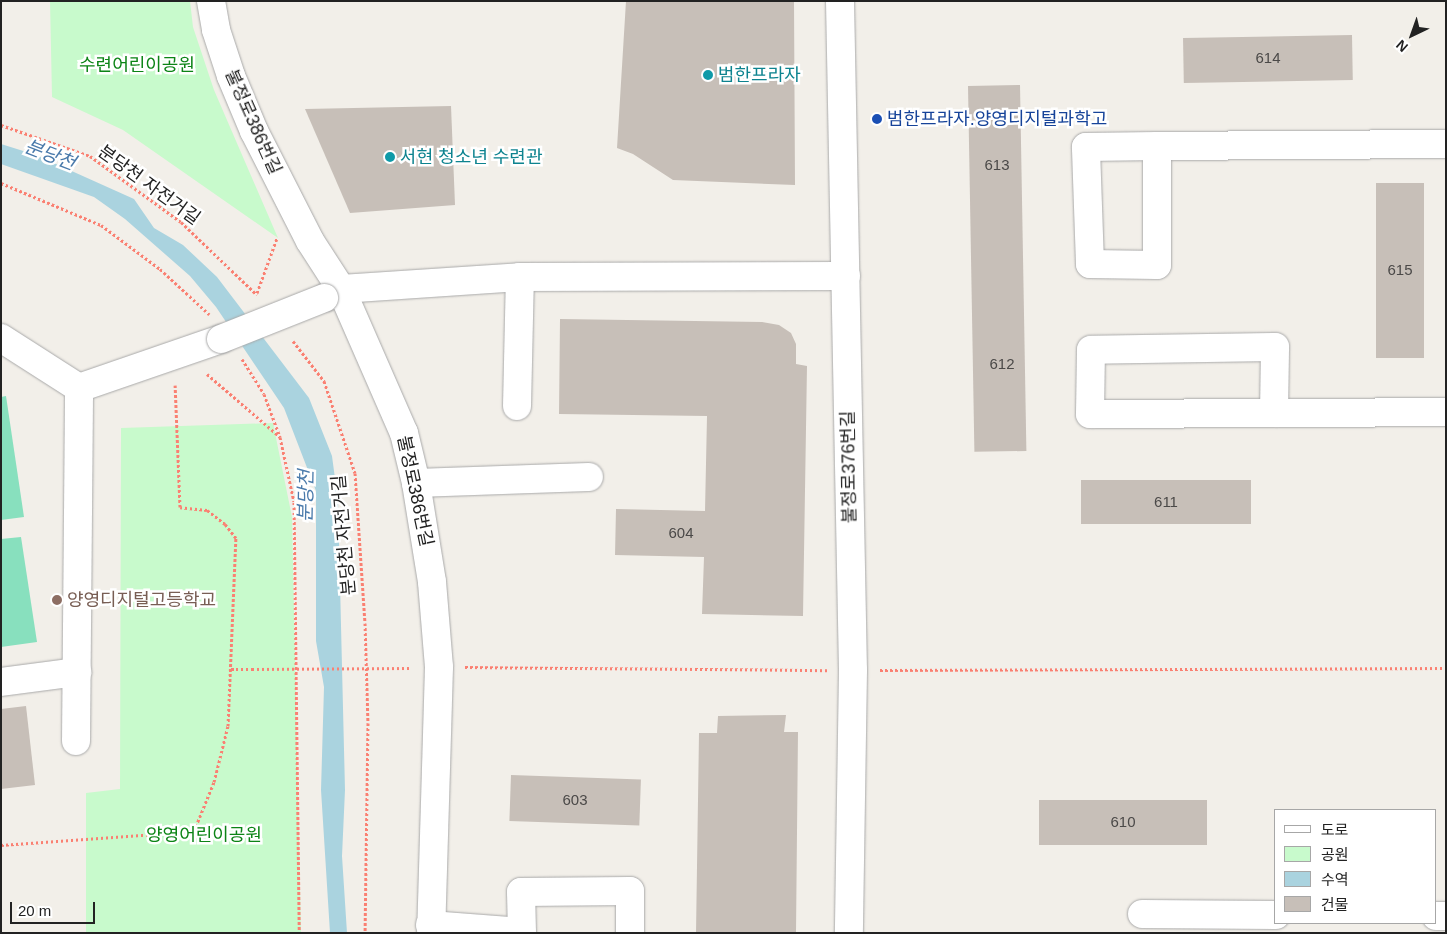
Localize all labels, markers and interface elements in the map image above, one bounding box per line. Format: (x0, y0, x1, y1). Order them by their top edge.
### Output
north arrow (1387, 10, 1437, 60)
text: N (1393, 37, 1411, 55)
house number: 614 (1255, 49, 1281, 67)
park label: 수련어린이공원 (79, 54, 195, 76)
place label: 범한프라자 (718, 64, 801, 86)
street label: 불정로386번길 (220, 66, 286, 178)
marker: 범한프라자 (702, 69, 714, 81)
place label: 범한프라자.양영디지털과학고 (887, 108, 1107, 130)
marker: 범한프라자.양영디지털과학고 (871, 113, 883, 125)
water label: 분당천 (21, 135, 79, 175)
street label: 분당천 자전거길 (94, 141, 204, 229)
place label: 서현 청소년 수련관 (400, 146, 542, 168)
marker: 서현 청소년 수련관 (384, 151, 396, 163)
house number: 613 (984, 156, 1010, 174)
house number: 615 (1387, 261, 1413, 279)
house number: 612 (989, 355, 1015, 373)
street label: 불정로376번길 (837, 410, 861, 524)
street label: 불정로386번길 (393, 434, 437, 548)
water label: 분당천 (294, 470, 318, 522)
street label: 분당천 자전거길 (328, 474, 360, 596)
house number: 611 (1154, 493, 1178, 511)
house number: 604 (668, 524, 694, 542)
place label: 양영디지털고등학교 (67, 589, 216, 611)
marker: 양영디지털고등학교 (51, 594, 63, 606)
house number: 603 (562, 791, 588, 809)
legend (1274, 809, 1437, 924)
house number: 610 (1110, 813, 1136, 831)
text: 도로 (1321, 821, 1349, 838)
park label: 양영어린이공원 (146, 824, 262, 846)
text: 공원 (1321, 846, 1349, 863)
text: 수역 (1321, 871, 1349, 888)
scale bar (12, 892, 98, 924)
text: 건물 (1321, 896, 1349, 913)
text: 20 m (18, 902, 51, 919)

